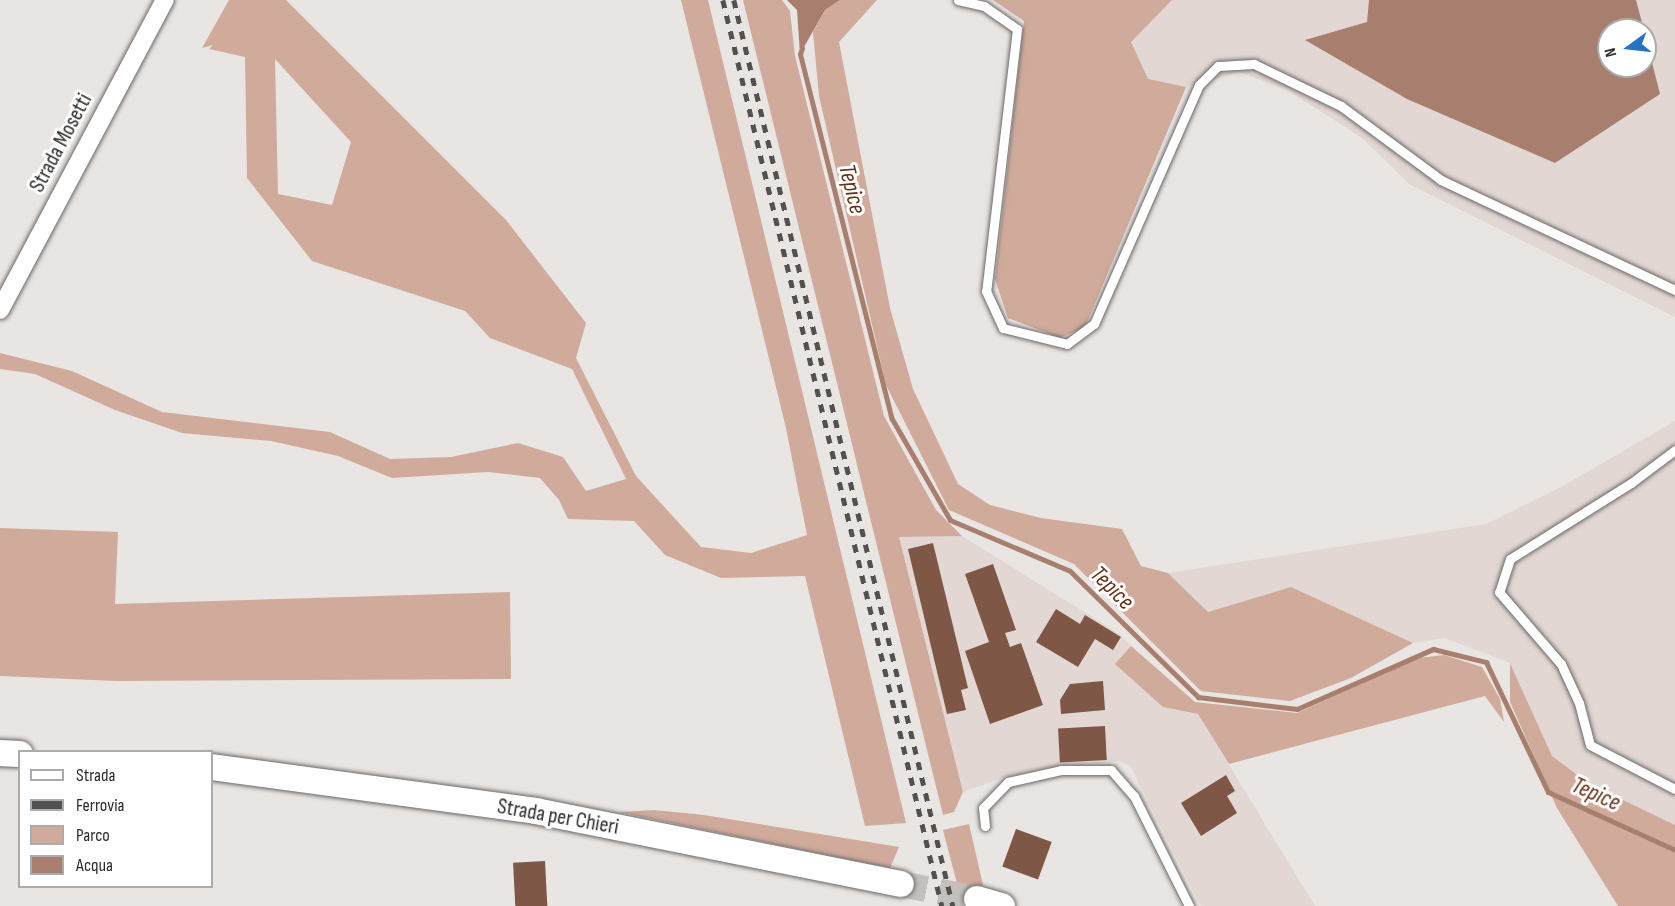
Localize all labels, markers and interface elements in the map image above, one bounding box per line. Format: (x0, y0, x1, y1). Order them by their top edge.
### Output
north arrow (1597, 18, 1657, 78)
text: N (1601, 46, 1621, 59)
street label: Strada Mosetti (24, 89, 98, 197)
water label: Tepice (832, 161, 872, 217)
water label: Tepice (1084, 560, 1140, 616)
legend (18, 750, 213, 888)
text: Strada (76, 765, 115, 786)
water label: Tepice (1567, 771, 1625, 817)
street label: Strada per Chieri (495, 793, 621, 841)
text: Ferrovia (76, 795, 124, 816)
text: Parco (76, 825, 110, 846)
text: Acqua (76, 855, 113, 876)

